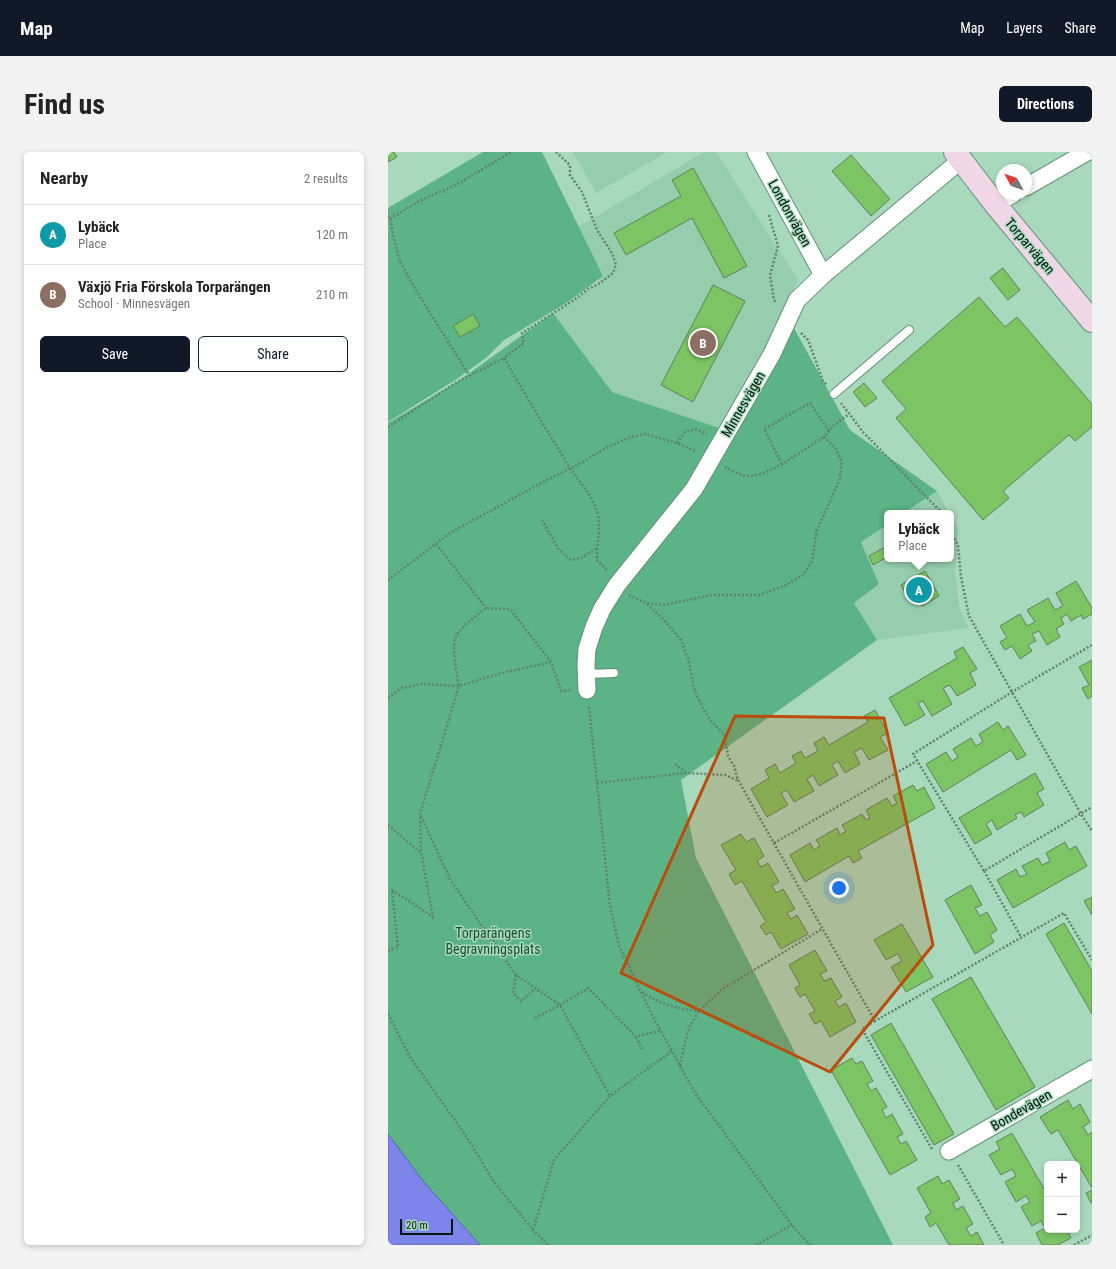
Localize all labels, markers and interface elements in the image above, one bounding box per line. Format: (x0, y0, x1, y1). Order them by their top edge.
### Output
text: Map (20, 17, 53, 40)
text: Map (960, 20, 984, 36)
text: Layers (1006, 20, 1043, 36)
text: Share (1065, 20, 1096, 36)
button: Directions (999, 86, 1092, 122)
text: Find us (24, 88, 105, 121)
north arrow (996, 164, 1032, 200)
text: Nearby (40, 168, 88, 188)
text: 2 results (304, 171, 348, 186)
street label: Londonvägen (765, 177, 815, 249)
street label: Torparvägen (1002, 215, 1058, 277)
text: Lybäck (78, 218, 120, 236)
text: A (49, 227, 57, 242)
text: 120 m (316, 227, 348, 242)
text: Place (78, 236, 107, 251)
text: Växjö Fria Förskola Torparängen (78, 278, 271, 296)
text: B (49, 287, 57, 302)
text: 210 m (316, 287, 348, 302)
text: School · Minnesvägen (78, 296, 190, 311)
pin: B (690, 328, 716, 358)
button: Save (40, 336, 190, 372)
button: Share (198, 336, 348, 372)
street label: Minnesvägen (718, 368, 768, 440)
popup (884, 510, 954, 562)
text: Lybäck (898, 520, 940, 538)
text: Place (898, 538, 927, 553)
pin: A (906, 575, 932, 605)
your location (829, 878, 849, 898)
park label: Torparängens Begravningsplats (445, 925, 541, 957)
street label: Bondevägen (988, 1086, 1054, 1134)
map controls (1044, 1161, 1080, 1233)
button: + (1044, 1161, 1080, 1197)
button: − (1044, 1197, 1080, 1233)
scale bar (400, 1217, 453, 1236)
text: 20 m (406, 1219, 428, 1232)

